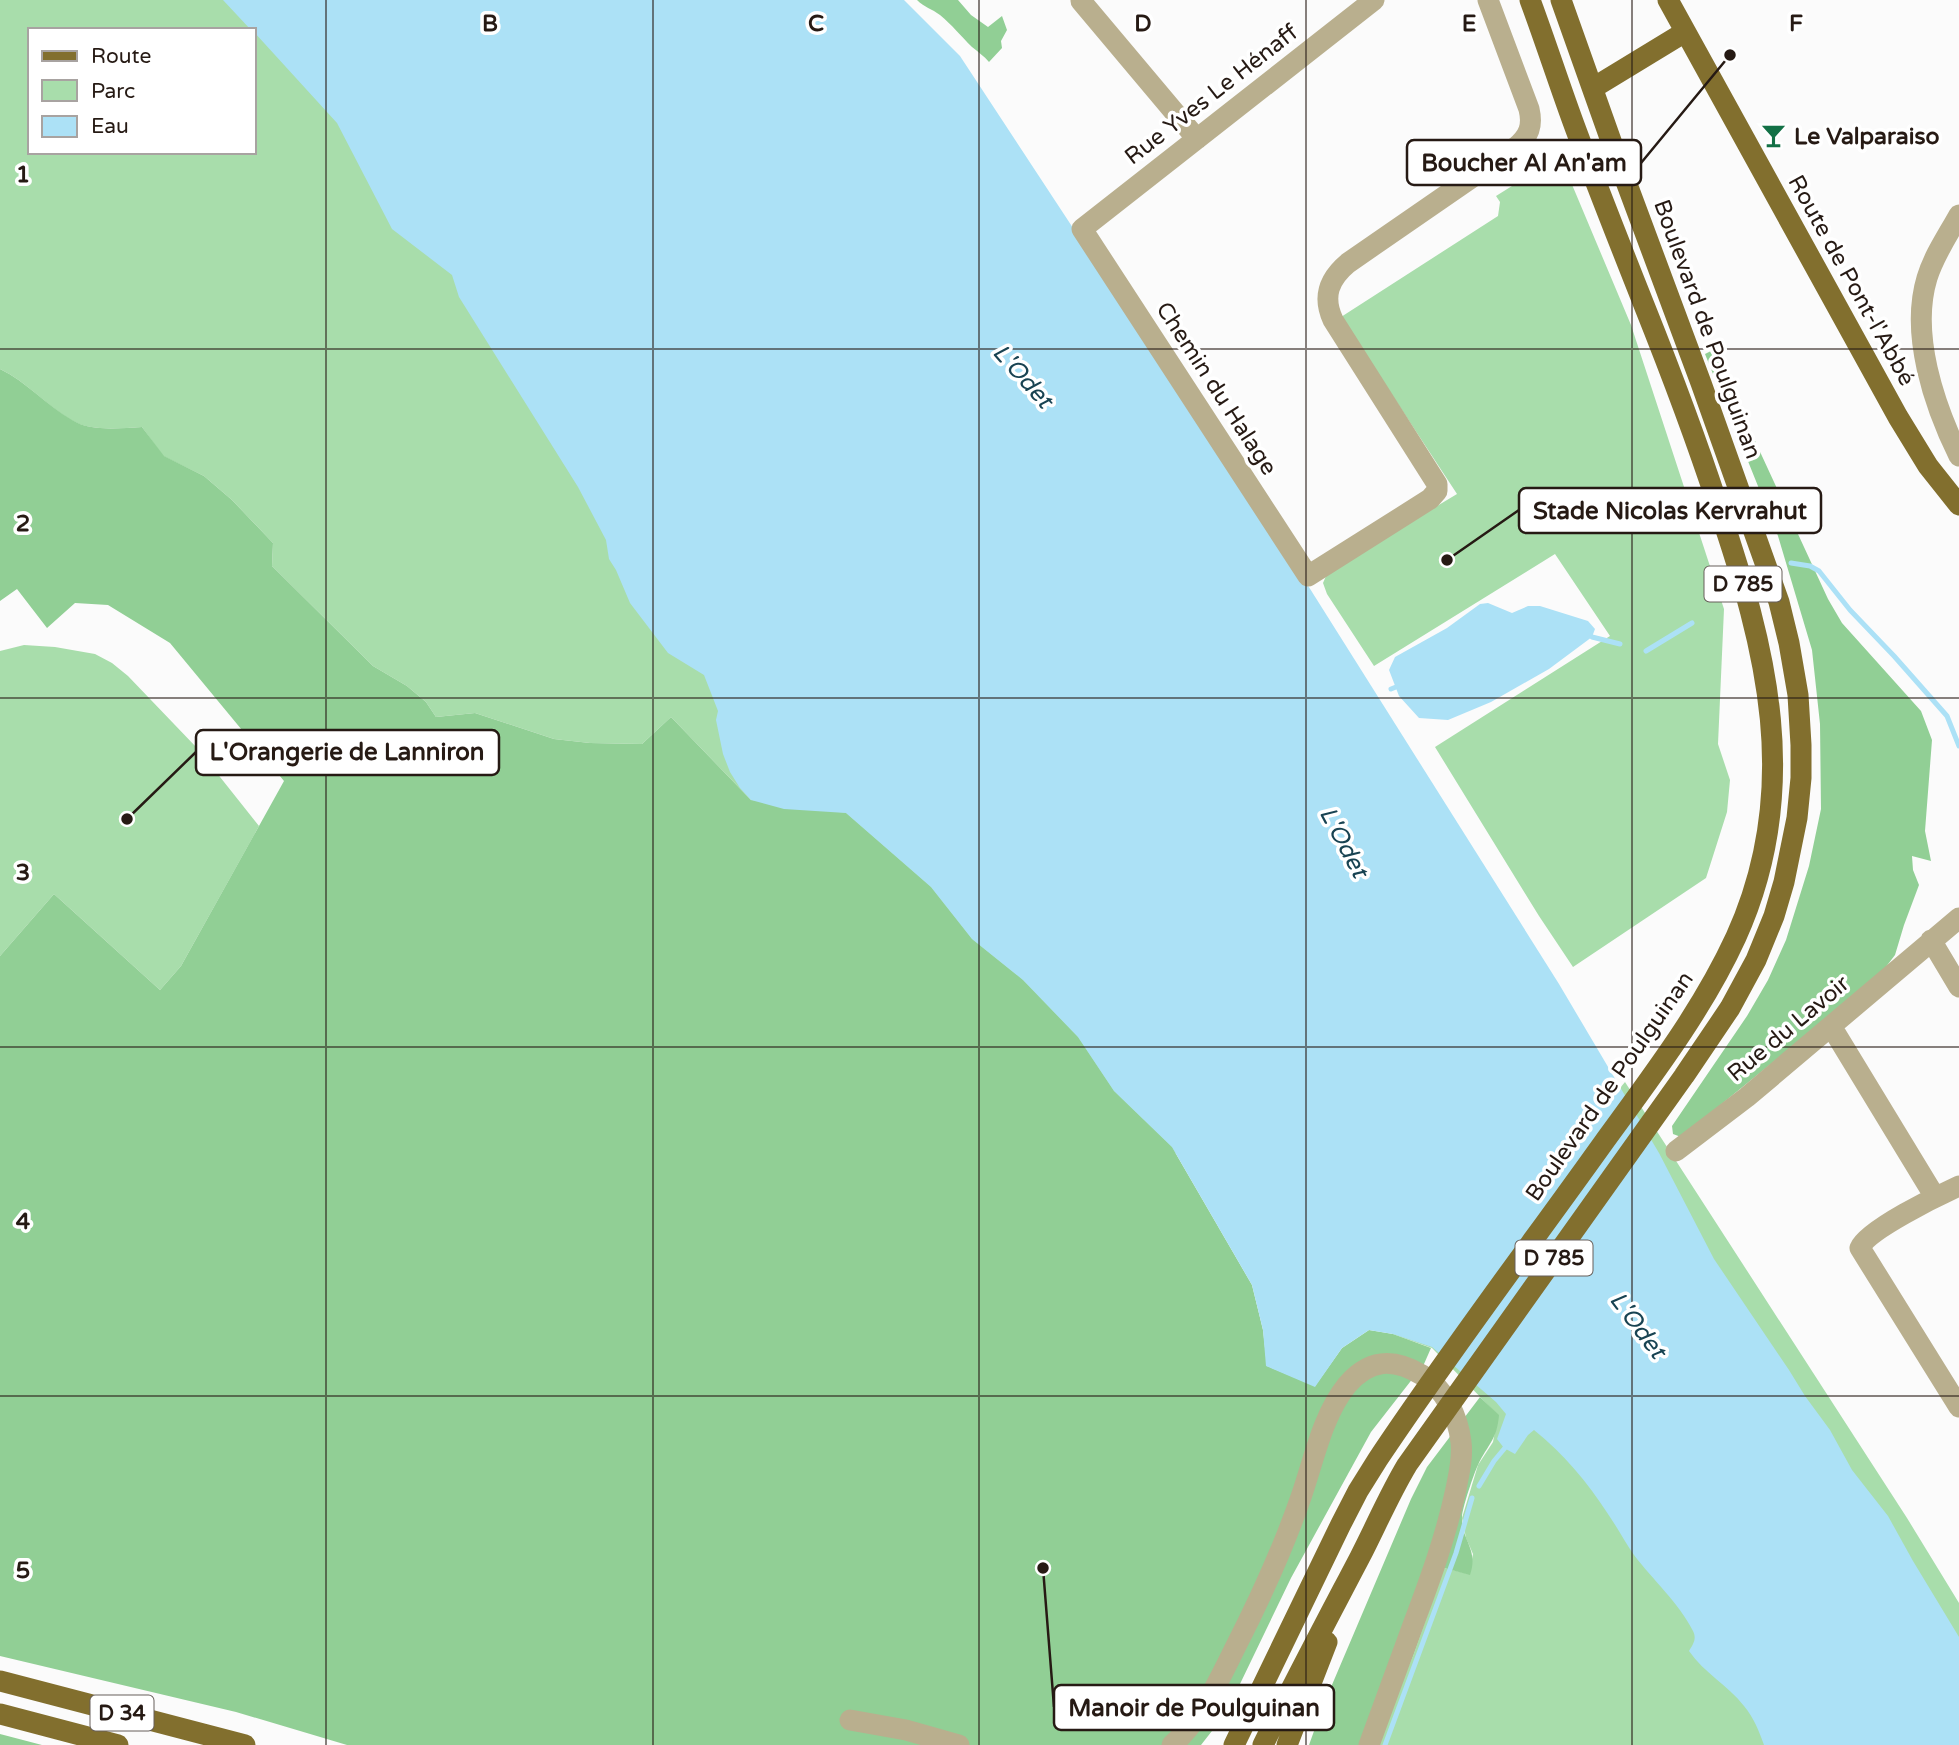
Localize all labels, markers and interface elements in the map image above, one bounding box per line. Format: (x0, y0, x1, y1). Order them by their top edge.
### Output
text: B (482, 10, 498, 38)
text: C (808, 10, 824, 38)
text: D (1134, 10, 1152, 38)
text: E (1462, 10, 1476, 38)
text: F (1789, 10, 1803, 38)
street label: Rue Yves Le Hénaff (1119, 18, 1304, 171)
legend (28, 28, 256, 154)
text: Route (91, 44, 151, 69)
text: Parc (91, 79, 135, 104)
text: Eau (91, 114, 129, 139)
bar icon: Le Valparaiso (1760, 122, 1788, 150)
place label: Le Valparaiso (1794, 123, 1940, 151)
callout: Boucher Al An'am (1407, 140, 1641, 185)
text: Boucher Al An'am (1421, 149, 1627, 178)
text: 1 (16, 161, 30, 189)
street label: Route de Pont-l'Abbé (1782, 170, 1921, 391)
street label: Boulevard de Poulguinan (1647, 196, 1767, 463)
street label: Chemin du Halage (1150, 297, 1283, 480)
water label: L'Odet (986, 338, 1061, 416)
callout: Stade Nicolas Kervrahut (1519, 488, 1821, 533)
text: Stade Nicolas Kervrahut (1533, 497, 1808, 526)
text: 2 (16, 510, 30, 538)
road number: D 785 (1704, 566, 1782, 602)
callout: L'Orangerie de Lanniron (196, 730, 499, 775)
text: L'Orangerie de Lanniron (210, 738, 484, 767)
water label: L'Odet (1313, 802, 1376, 885)
text: 3 (16, 859, 30, 887)
street label: Boulevard de Poulguinan (1520, 966, 1700, 1207)
street label: Rue du Lavoir (1722, 970, 1855, 1088)
text: 4 (16, 1208, 31, 1236)
road number: D 785 (1516, 1240, 1592, 1276)
water label: L'Odet (1603, 1286, 1674, 1367)
text: 5 (16, 1557, 30, 1585)
callout: Manoir de Poulguinan (1054, 1685, 1334, 1730)
text: Manoir de Poulguinan (1068, 1694, 1320, 1723)
road number: D 34 (90, 1696, 154, 1730)

